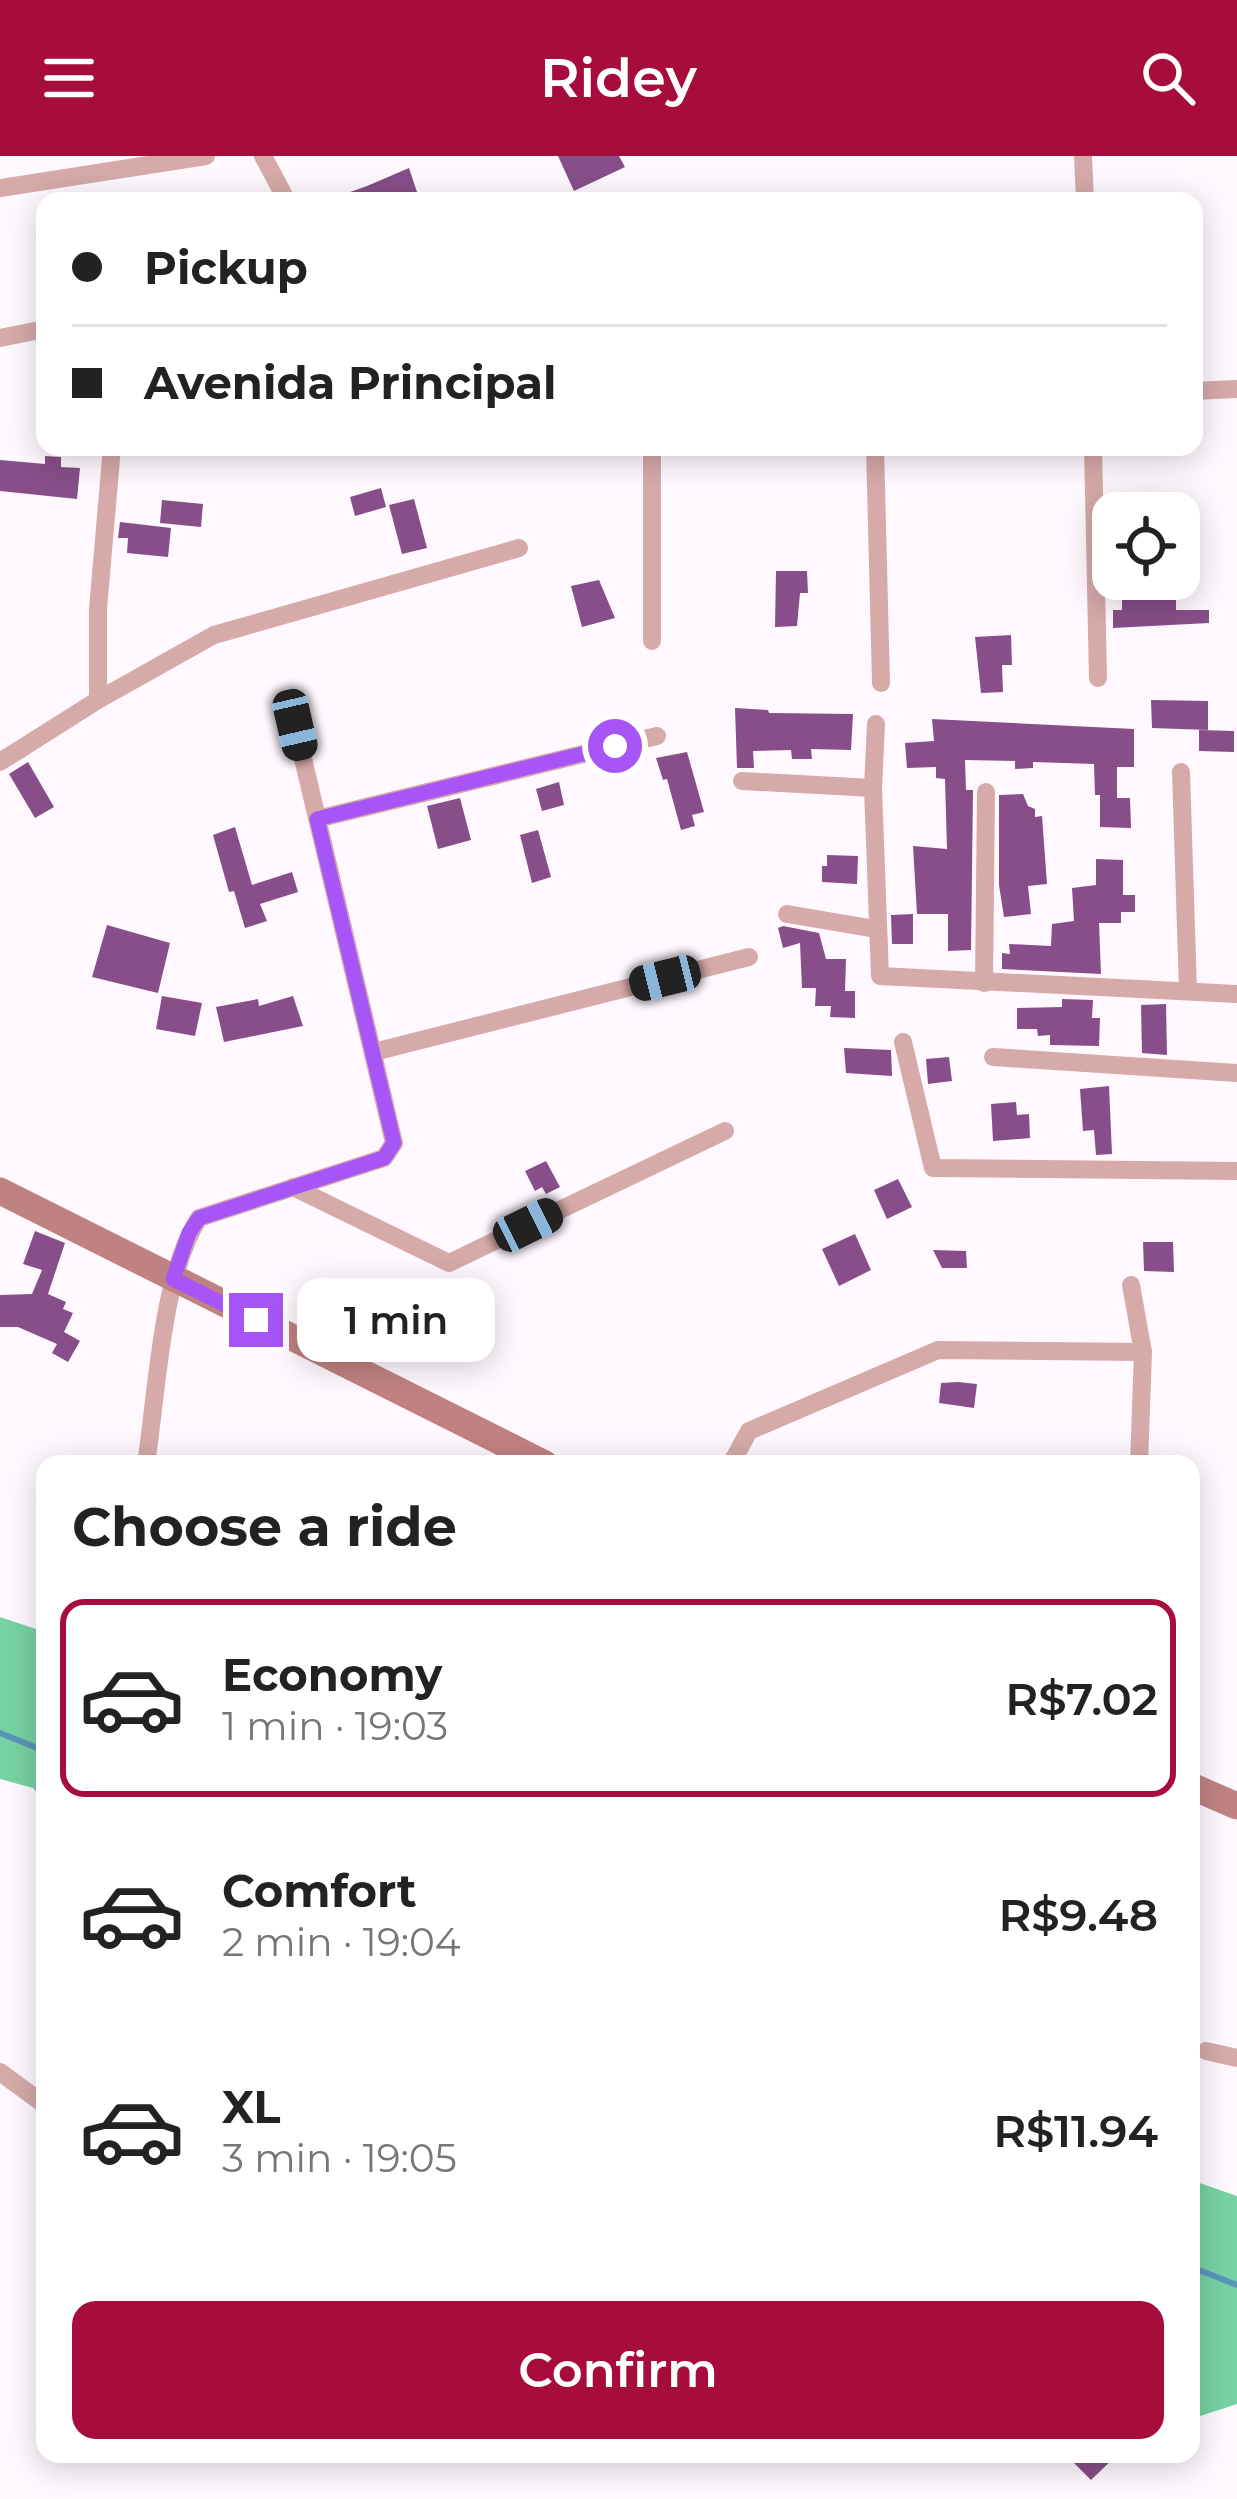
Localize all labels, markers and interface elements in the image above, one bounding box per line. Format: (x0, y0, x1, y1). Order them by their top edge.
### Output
icon: menu (36, 45, 102, 111)
text: Ridey (540, 45, 697, 111)
icon: search (1135, 45, 1201, 111)
text: Pickup (144, 240, 308, 295)
text: Avenida Principal (144, 355, 557, 410)
map controls (1092, 492, 1200, 600)
button: locate (1092, 492, 1200, 600)
car (269, 686, 321, 764)
route start (588, 719, 642, 773)
car (626, 952, 704, 1004)
car (488, 1193, 568, 1257)
callout: 1 min (298, 1278, 496, 1362)
route end (229, 1293, 283, 1347)
text: 1 min (344, 1296, 448, 1344)
text: Choose a ride (72, 1494, 457, 1560)
icon: car (78, 1644, 186, 1752)
text: Economy (222, 1647, 442, 1702)
text: R$7.02 (1005, 1671, 1158, 1726)
text: 1 min · 19:03 (222, 1702, 448, 1750)
icon: car (78, 1860, 186, 1968)
text: Comfort (222, 1863, 417, 1918)
text: R$9.48 (998, 1887, 1158, 1942)
text: 2 min · 19:04 (222, 1918, 461, 1966)
icon: car (78, 2076, 186, 2184)
text: XL (222, 2079, 280, 2134)
text: R$11.94 (993, 2103, 1158, 2158)
text: 3 min · 19:05 (222, 2134, 457, 2182)
button: Confirm (72, 2301, 1164, 2439)

